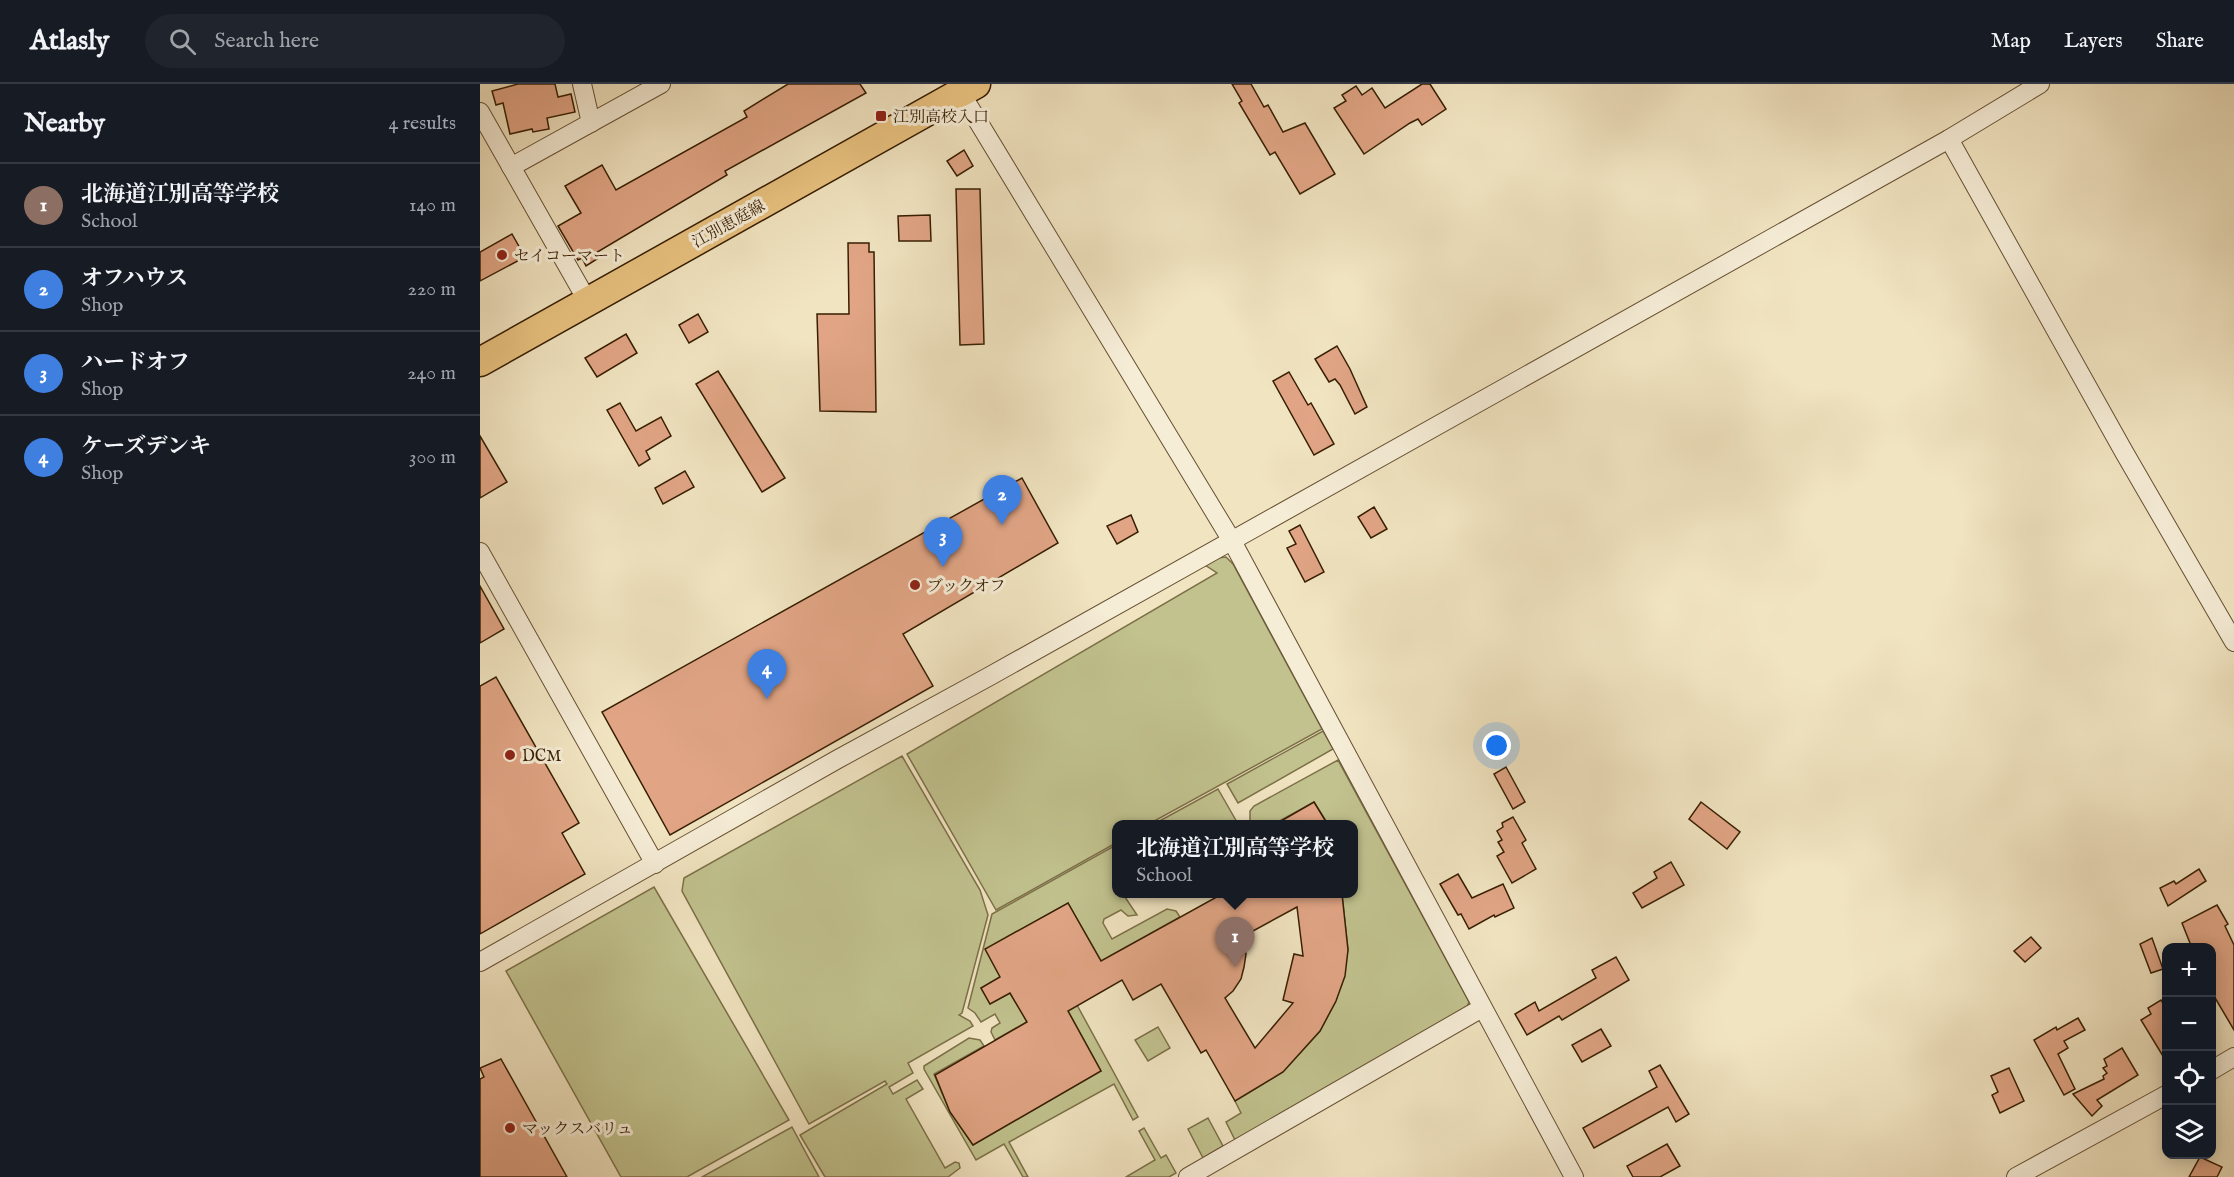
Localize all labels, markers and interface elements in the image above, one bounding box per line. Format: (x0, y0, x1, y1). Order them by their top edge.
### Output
search box (145, 14, 565, 68)
text: Atlasly (30, 24, 109, 59)
icon: search (166, 25, 199, 58)
text: Search here (214, 27, 319, 55)
text: Map (1991, 28, 2031, 55)
text: Layers (2064, 28, 2123, 55)
text: Share (2156, 28, 2204, 55)
text: Nearby (24, 107, 105, 140)
place label: 江別高校入口 (893, 108, 989, 128)
marker: 江別高校入口 (874, 109, 888, 123)
text: 4 results (389, 111, 456, 136)
text: 北海道江別高等学校 (81, 181, 279, 209)
text: 1 (40, 193, 47, 218)
text: 140 m (409, 193, 456, 218)
street label: 江別恵庭線 (689, 197, 769, 253)
text: School (81, 209, 137, 234)
place label: セイコーマート (514, 247, 625, 267)
marker: セイコーマート (495, 248, 509, 262)
text: オフハウス (81, 265, 188, 293)
text: 2 (39, 277, 48, 302)
text: 220 m (408, 277, 456, 302)
text: Shop (81, 293, 123, 318)
text: ハードオフ (81, 349, 190, 377)
text: 3 (40, 361, 47, 386)
text: 240 m (407, 361, 456, 386)
text: Shop (81, 377, 123, 402)
text: ケーズデンキ (81, 433, 211, 461)
text: 4 (39, 445, 48, 470)
text: 300 m (409, 445, 456, 470)
text: Shop (81, 461, 123, 486)
pin: 2 (982, 476, 1022, 525)
pin: 3 (924, 518, 962, 567)
place label: ブックオフ (927, 577, 1005, 597)
marker: ブックオフ (908, 578, 922, 592)
pin: 4 (748, 650, 786, 699)
your location (1482, 731, 1511, 760)
place label: DCM (522, 747, 561, 767)
marker: DCM (503, 748, 517, 762)
popup (1112, 820, 1358, 898)
text: 北海道江別高等学校 (1136, 835, 1334, 863)
text: School (1136, 863, 1192, 888)
pin: 1 (1216, 918, 1254, 967)
map controls (2162, 943, 2216, 1159)
button: + (2162, 943, 2216, 997)
button: − (2162, 997, 2216, 1051)
button: locate (2162, 1051, 2216, 1105)
button: layers (2162, 1105, 2216, 1159)
place label: マックスバリュ (522, 1120, 633, 1140)
marker: マックスバリュ (503, 1121, 517, 1135)

